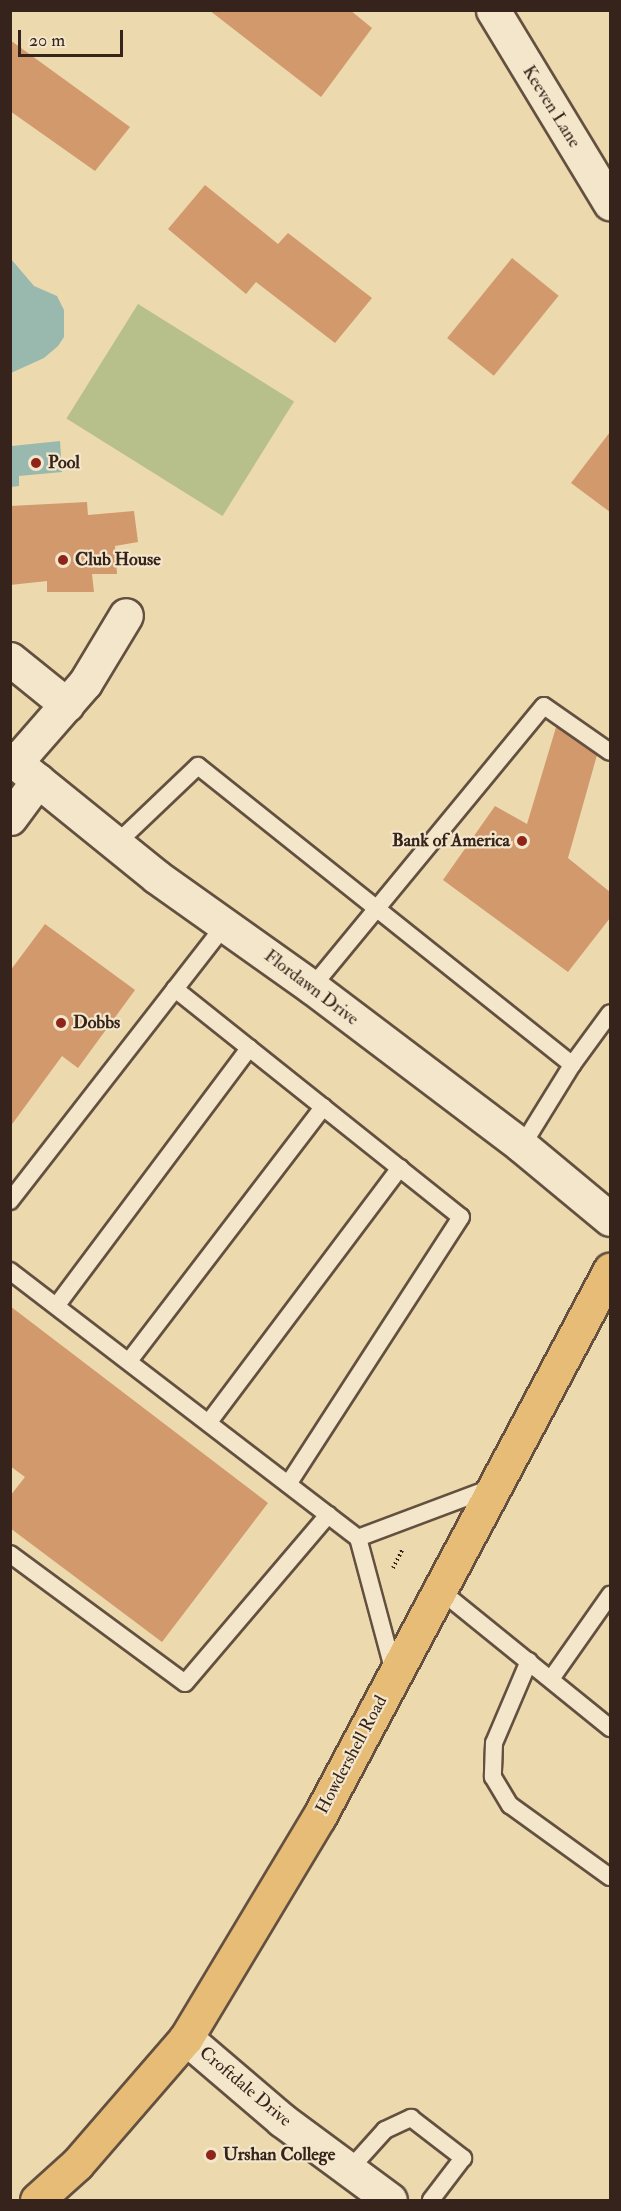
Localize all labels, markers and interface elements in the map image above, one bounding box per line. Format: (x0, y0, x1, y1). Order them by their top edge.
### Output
scale bar (21, 18, 126, 56)
text: 20 m (29, 29, 65, 52)
street label: Keeven Lane (517, 62, 585, 152)
place label: Pool (48, 452, 80, 474)
marker: Pool (29, 456, 43, 470)
place label: Club House (75, 549, 161, 571)
marker: Club House (56, 553, 70, 567)
place label: Bank of America (392, 830, 510, 852)
marker: Bank of America (515, 834, 529, 848)
street label: Flordawn Drive (260, 946, 362, 1030)
place label: Dobbs (73, 1012, 120, 1034)
marker: Dobbs (54, 1016, 68, 1030)
street label: Howdershell Road (312, 1692, 392, 1818)
street label: Croftdale Drive (195, 2042, 295, 2132)
place label: Urshan College (223, 2144, 335, 2166)
marker: Urshan College (204, 2148, 218, 2162)

